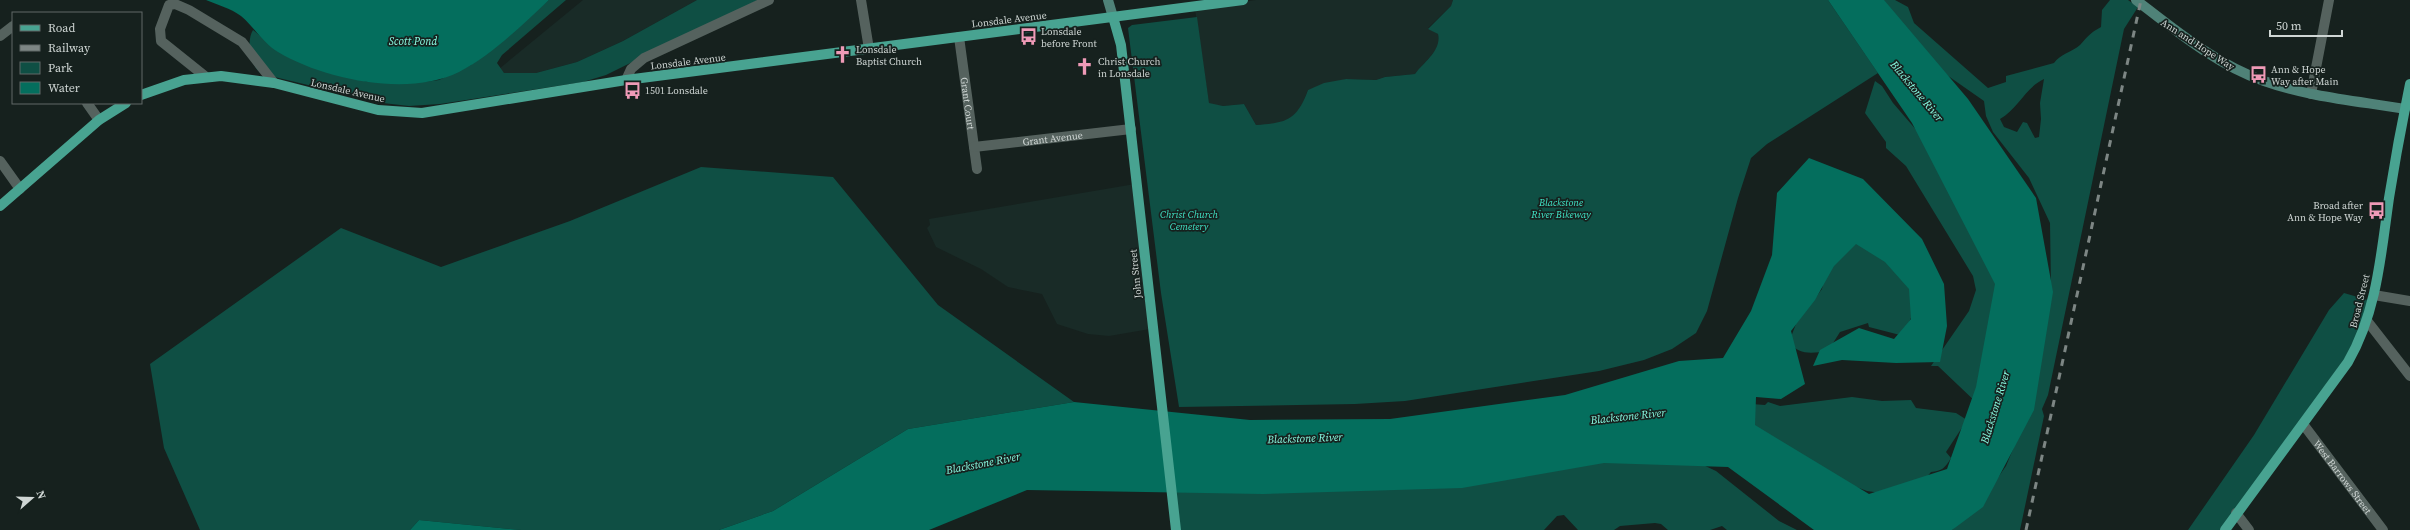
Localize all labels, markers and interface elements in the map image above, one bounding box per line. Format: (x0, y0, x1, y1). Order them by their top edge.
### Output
street label: Lonsdale Avenue (971, 8, 1047, 31)
legend (12, 12, 142, 104)
scale bar (2270, 12, 2342, 38)
street label: Ann and Hope Way (2158, 16, 2238, 74)
text: 50 m (2276, 18, 2302, 34)
text: Road (48, 20, 75, 36)
place label: Lonsdale before Front (1041, 25, 1097, 50)
bus stop icon: Lonsdale before Front (1018, 27, 1038, 47)
water label: Scott Pond (389, 34, 437, 49)
text: Railway (48, 40, 91, 56)
place label: Lonsdale Baptist Church (856, 43, 922, 68)
church icon: Lonsdale Baptist Church (833, 45, 853, 65)
street label: Lonsdale Avenue (650, 50, 726, 73)
place label: Christ Church in Lonsdale (1098, 55, 1160, 80)
church icon: Christ Church in Lonsdale (1075, 57, 1095, 77)
water label: Blackstone River (1886, 57, 1947, 125)
text: Park (48, 60, 73, 76)
place label: Ann & Hope Way after Main (2271, 63, 2339, 88)
bus stop icon: Ann & Hope Way after Main (2248, 65, 2268, 85)
street label: Lonsdale Avenue (310, 76, 386, 105)
street label: Grant Court (958, 76, 978, 131)
text: Water (48, 80, 80, 96)
bus stop icon: 1501 Lonsdale (622, 80, 642, 100)
place label: 1501 Lonsdale (645, 84, 708, 97)
street label: Grant Avenue (1022, 129, 1083, 148)
park label: Blackstone River Bikeway (1530, 196, 1591, 221)
place label: Broad after Ann & Hope Way (2287, 199, 2364, 224)
bus stop icon: Broad after Ann & Hope Way (2366, 201, 2386, 221)
park label: Christ Church Cemetery (1160, 208, 1218, 233)
street label: John Street (1126, 248, 1145, 300)
street label: Broad Street (2347, 272, 2373, 329)
water label: Blackstone River (1977, 368, 2014, 446)
water label: Blackstone River (1589, 405, 1667, 428)
water label: Blackstone River (1266, 430, 1344, 447)
street label: West Barrows Street (2310, 437, 2375, 517)
water label: Blackstone River (944, 449, 1022, 478)
north arrow (12, 478, 52, 518)
text: N (33, 488, 49, 501)

